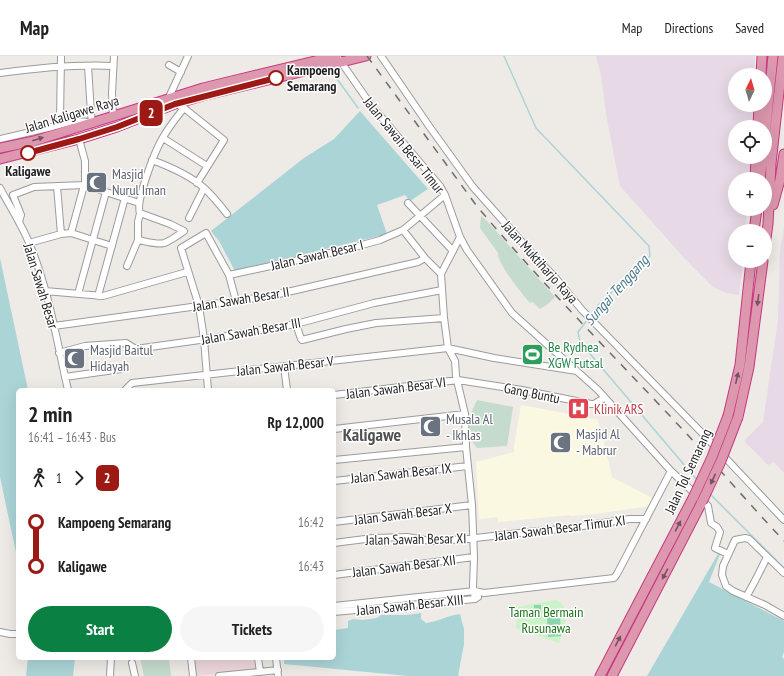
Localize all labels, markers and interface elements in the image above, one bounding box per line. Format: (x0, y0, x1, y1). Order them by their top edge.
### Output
text: Map (20, 16, 49, 40)
text: Map (622, 19, 642, 37)
text: Directions (664, 19, 713, 37)
text: Saved (735, 19, 764, 37)
place label: Kampoeng Semarang (287, 61, 340, 95)
north arrow (728, 68, 772, 112)
map controls (728, 68, 772, 268)
marker: Kampoeng Semarang (268, 70, 284, 86)
street label: Jalan Kaligawe Raya (22, 91, 121, 137)
street label: Jalan Sawah Besar Timur (359, 92, 449, 197)
line badge: 2 (138, 100, 164, 126)
text: 2 (148, 104, 154, 122)
button: locate (728, 120, 772, 164)
one-way arrow (32, 136, 44, 142)
marker: Kaligawe (20, 145, 36, 161)
place label: Kaligawe (5, 162, 51, 180)
place label: Masjid Nurul Iman (112, 165, 166, 199)
mosque icon: Masjid Nurul Iman (84, 169, 110, 195)
button: + (728, 172, 772, 216)
street label: Jalan Muktiharjo Raya (497, 216, 582, 307)
button: − (728, 224, 772, 268)
street label: Jalan Sawah Besar I (268, 236, 365, 275)
street label: Jalan Sawah Besar (19, 240, 63, 331)
water label: Sungai Tenggang (579, 250, 654, 329)
street label: Jalan Sawah Besar II (190, 282, 291, 316)
one-way arrow (755, 294, 761, 306)
street label: Jalan Sawah Besar III (199, 313, 302, 349)
place label: Be Rydhea XGW Futsal (548, 338, 604, 372)
place label: Masjid Baitul Hidayah (90, 341, 153, 375)
sports icon: Be Rydhea XGW Futsal (520, 342, 546, 368)
mosque icon: Masjid Baitul Hidayah (62, 345, 88, 371)
street label: Jalan Sawah Besar V (235, 352, 335, 380)
one-way arrow (734, 372, 740, 384)
street label: Jalan Sawah Besar VI (344, 373, 447, 403)
street label: Gang Buntu (503, 379, 561, 407)
hospital icon: Klinik ARS (566, 396, 592, 422)
text: 2 min (28, 400, 72, 428)
place label: Klinik ARS (594, 400, 643, 418)
place label: Musala Al - Ikhlas (446, 410, 493, 444)
text: Rp 12,000 (268, 413, 324, 432)
mosque icon: Musala Al - Ikhlas (417, 414, 443, 440)
district label: Kaligawe (343, 423, 402, 446)
place label: Masjid Al - Mabrur (576, 425, 621, 459)
street label: Jalan Tol Semarang (660, 426, 716, 517)
text: 16:41 – 16:43 · Bus (28, 429, 116, 446)
mosque icon: Masjid Al - Mabrur (548, 429, 574, 455)
street label: Jalan Sawah Besar IX (349, 459, 452, 487)
icon: walk (28, 467, 50, 489)
icon: forward (68, 467, 90, 489)
text: 2 (104, 469, 111, 487)
text: 1 (56, 470, 62, 487)
one-way arrow (710, 474, 716, 485)
street label: Jalan Sawah Besar X (352, 499, 453, 529)
street label: Jalan Sawah Besar Timur XI (492, 511, 627, 545)
text: Kampoeng Semarang (58, 513, 171, 532)
text: 16:42 (298, 514, 324, 531)
one-way arrow (675, 520, 682, 532)
street label: Jalan Sawah Besar XI (364, 529, 467, 549)
street label: Jalan Sawah Besar XII (350, 551, 457, 581)
text: Kaligawe (58, 557, 107, 576)
text: 16:43 (298, 558, 324, 575)
one-way arrow (661, 568, 668, 580)
street label: Jalan Sawah Besar XIII (355, 590, 464, 620)
park label: Taman Bermain Rusunawa (509, 603, 583, 637)
button: Start (28, 606, 172, 652)
button: Tickets (180, 606, 324, 652)
one-way arrow (615, 636, 621, 647)

